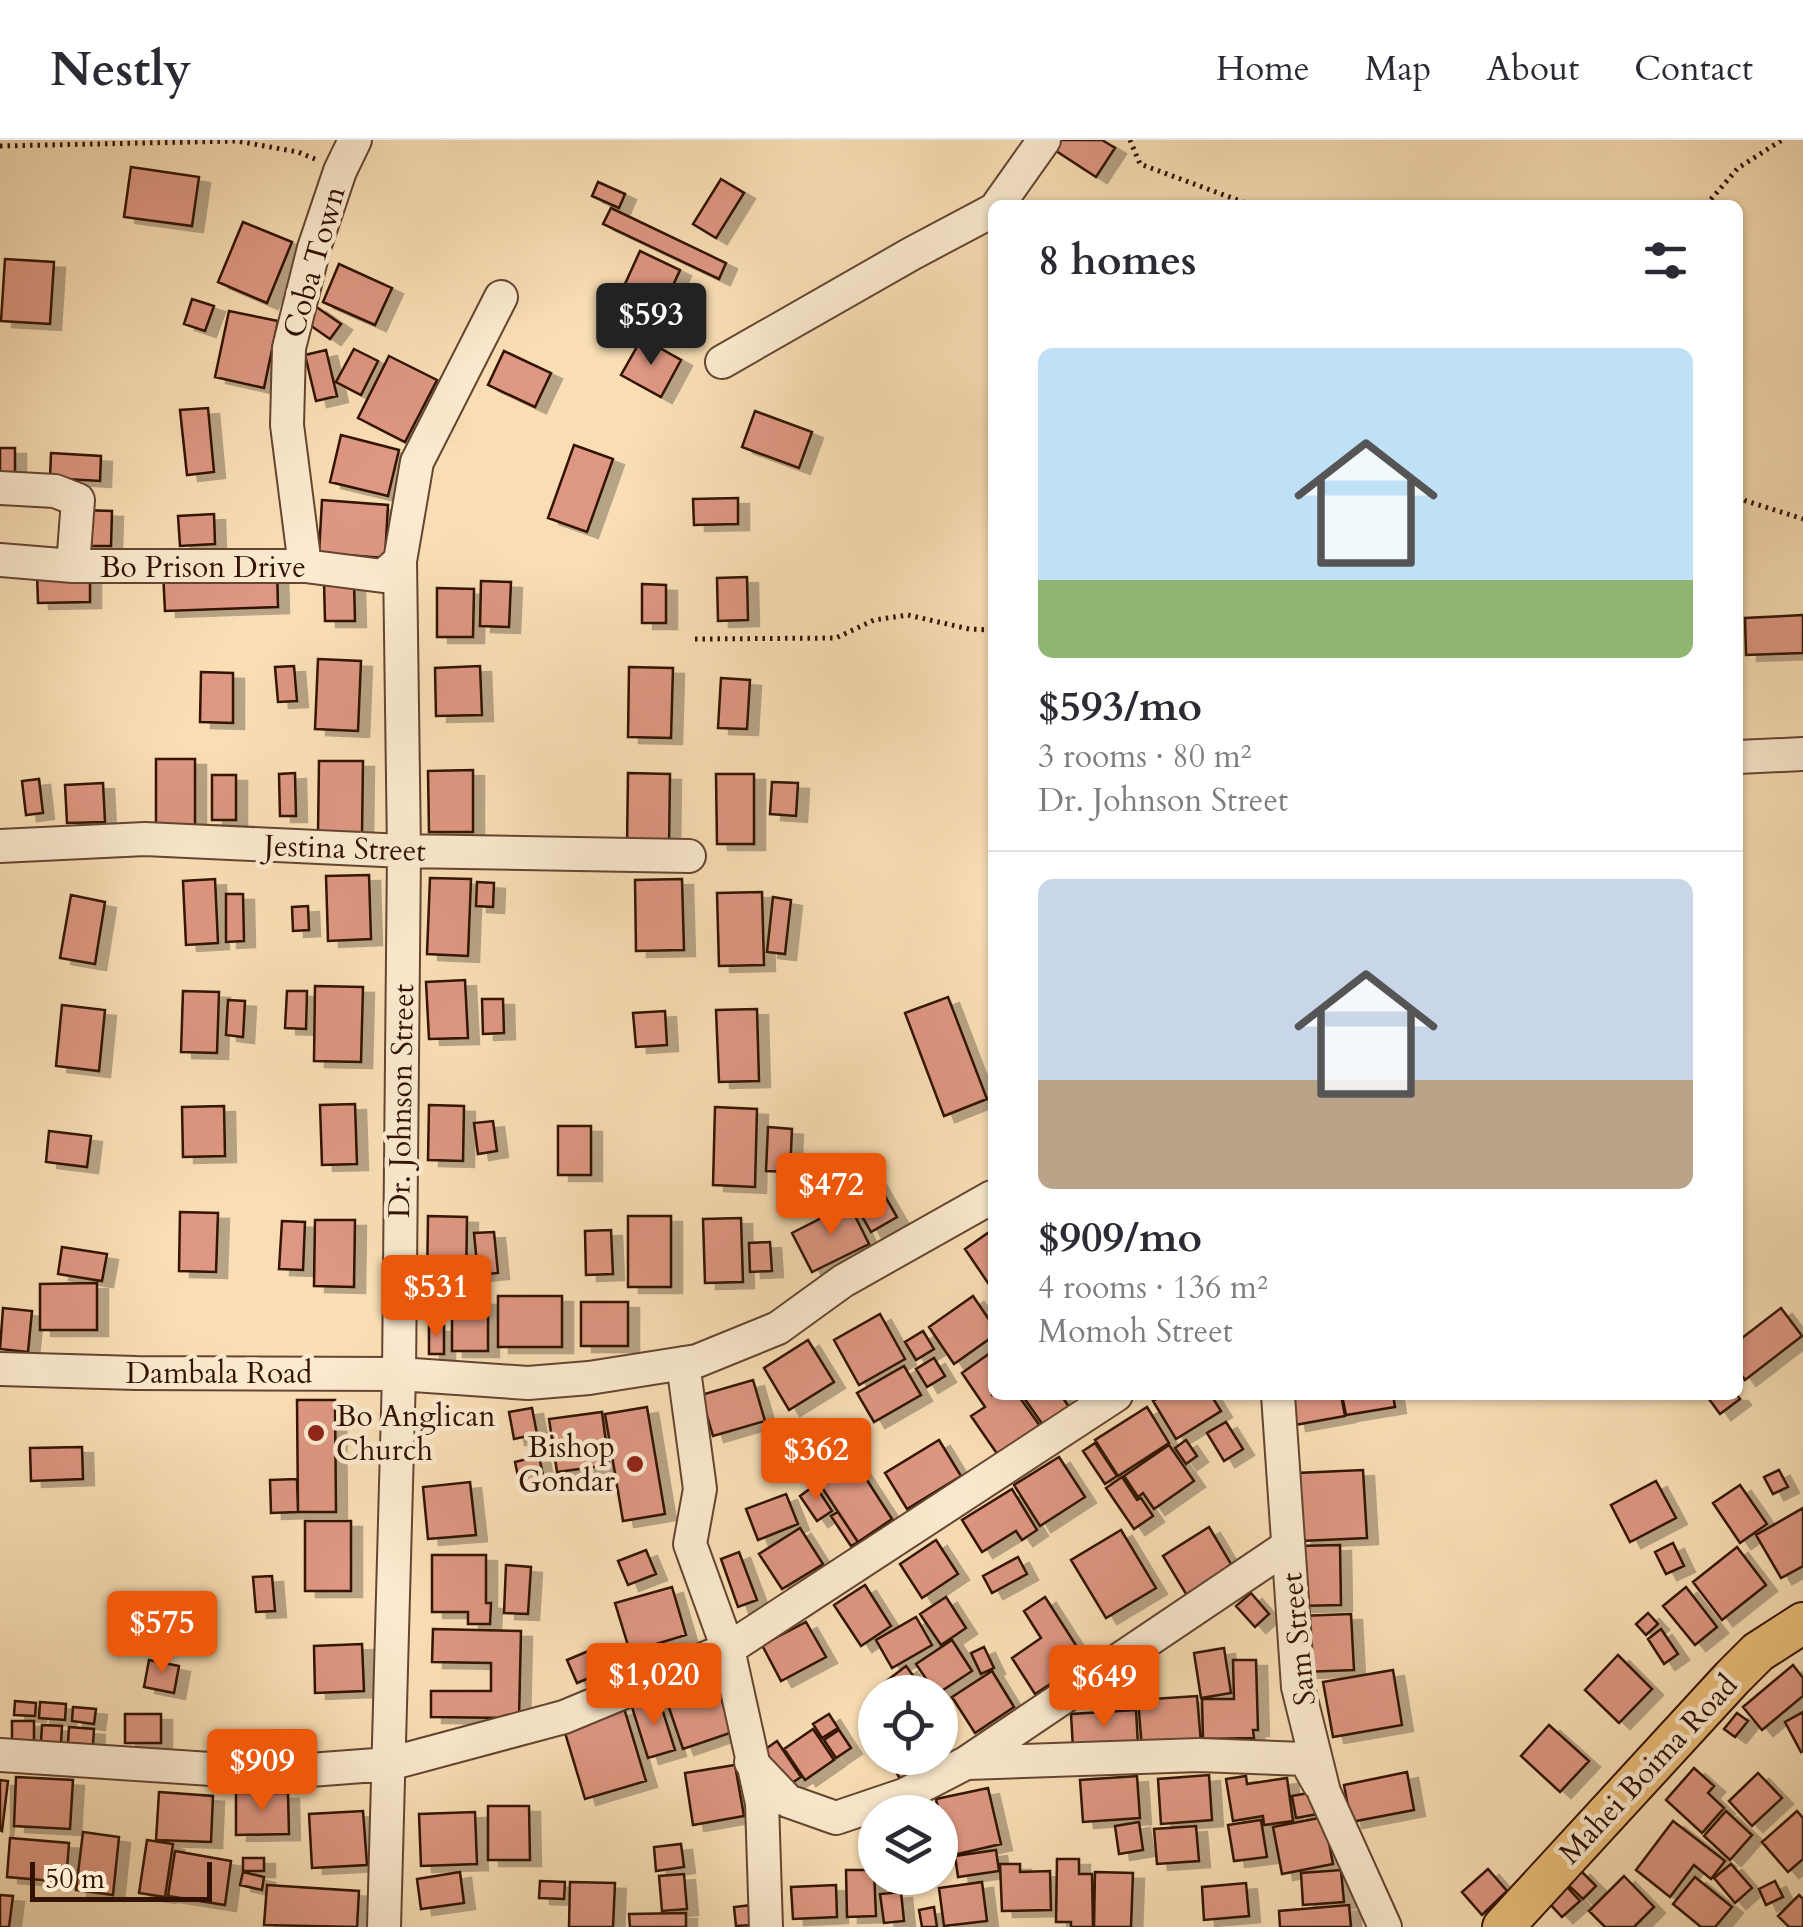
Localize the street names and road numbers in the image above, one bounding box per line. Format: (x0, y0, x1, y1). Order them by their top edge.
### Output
street label: Coba Town (273, 182, 356, 343)
street label: Bo Prison Drive (100, 547, 306, 588)
street label: Jestina Street (259, 825, 427, 872)
street label: Dr. Johnson Street (379, 983, 424, 1219)
street label: Dambala Road (126, 1353, 312, 1394)
street label: Sam Street (1271, 1570, 1326, 1708)
street label: Mahei Boima Road (1550, 1666, 1747, 1873)

